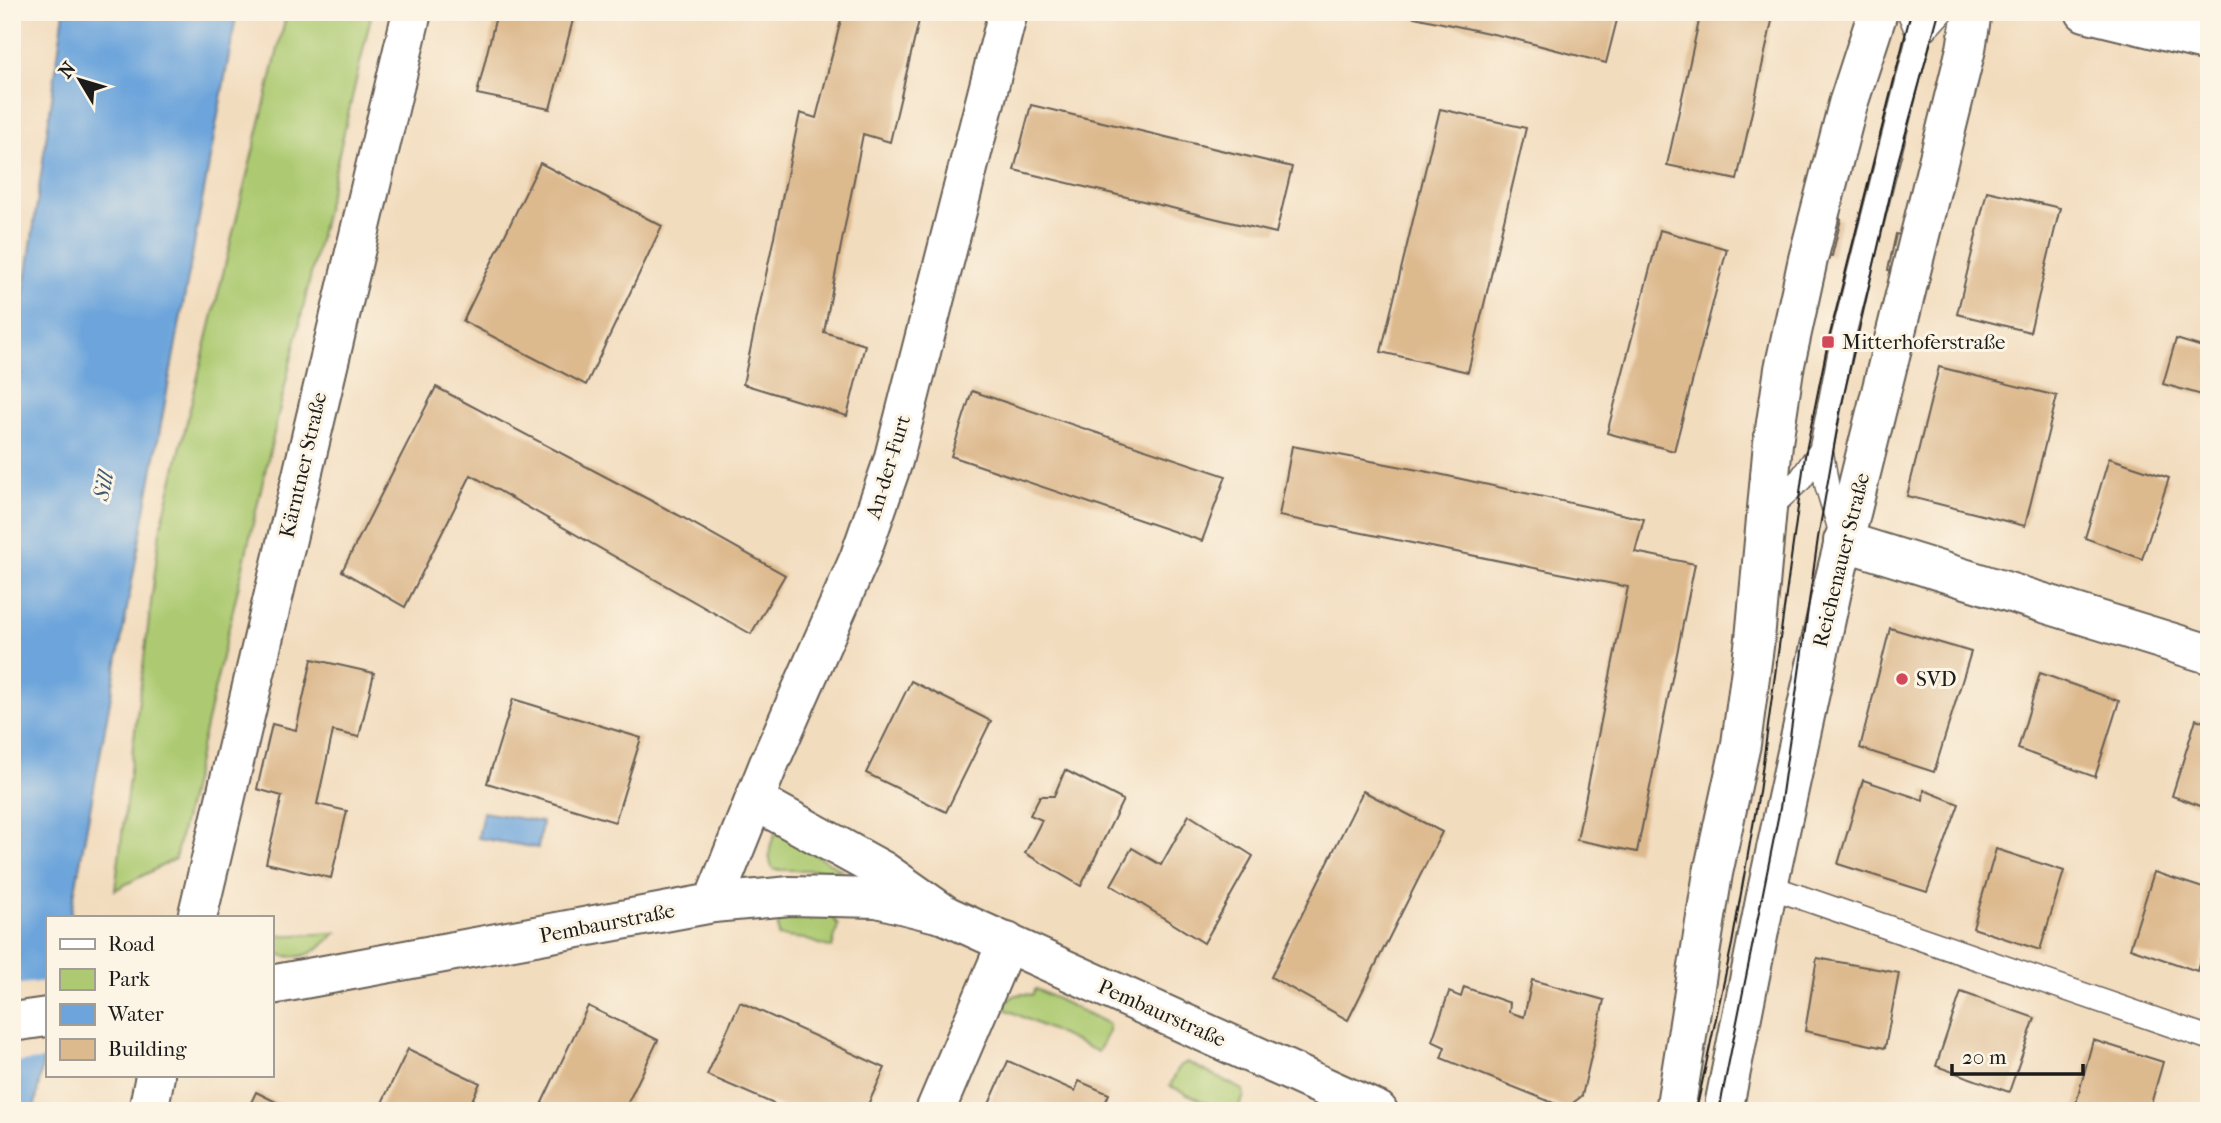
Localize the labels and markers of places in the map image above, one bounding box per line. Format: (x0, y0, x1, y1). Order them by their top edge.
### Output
place label: Mitterhoferstraße (1842, 330, 2005, 354)
marker: Mitterhoferstraße (1820, 334, 1836, 350)
place label: SVD (1916, 667, 1957, 691)
marker: SVD (1894, 671, 1910, 687)

